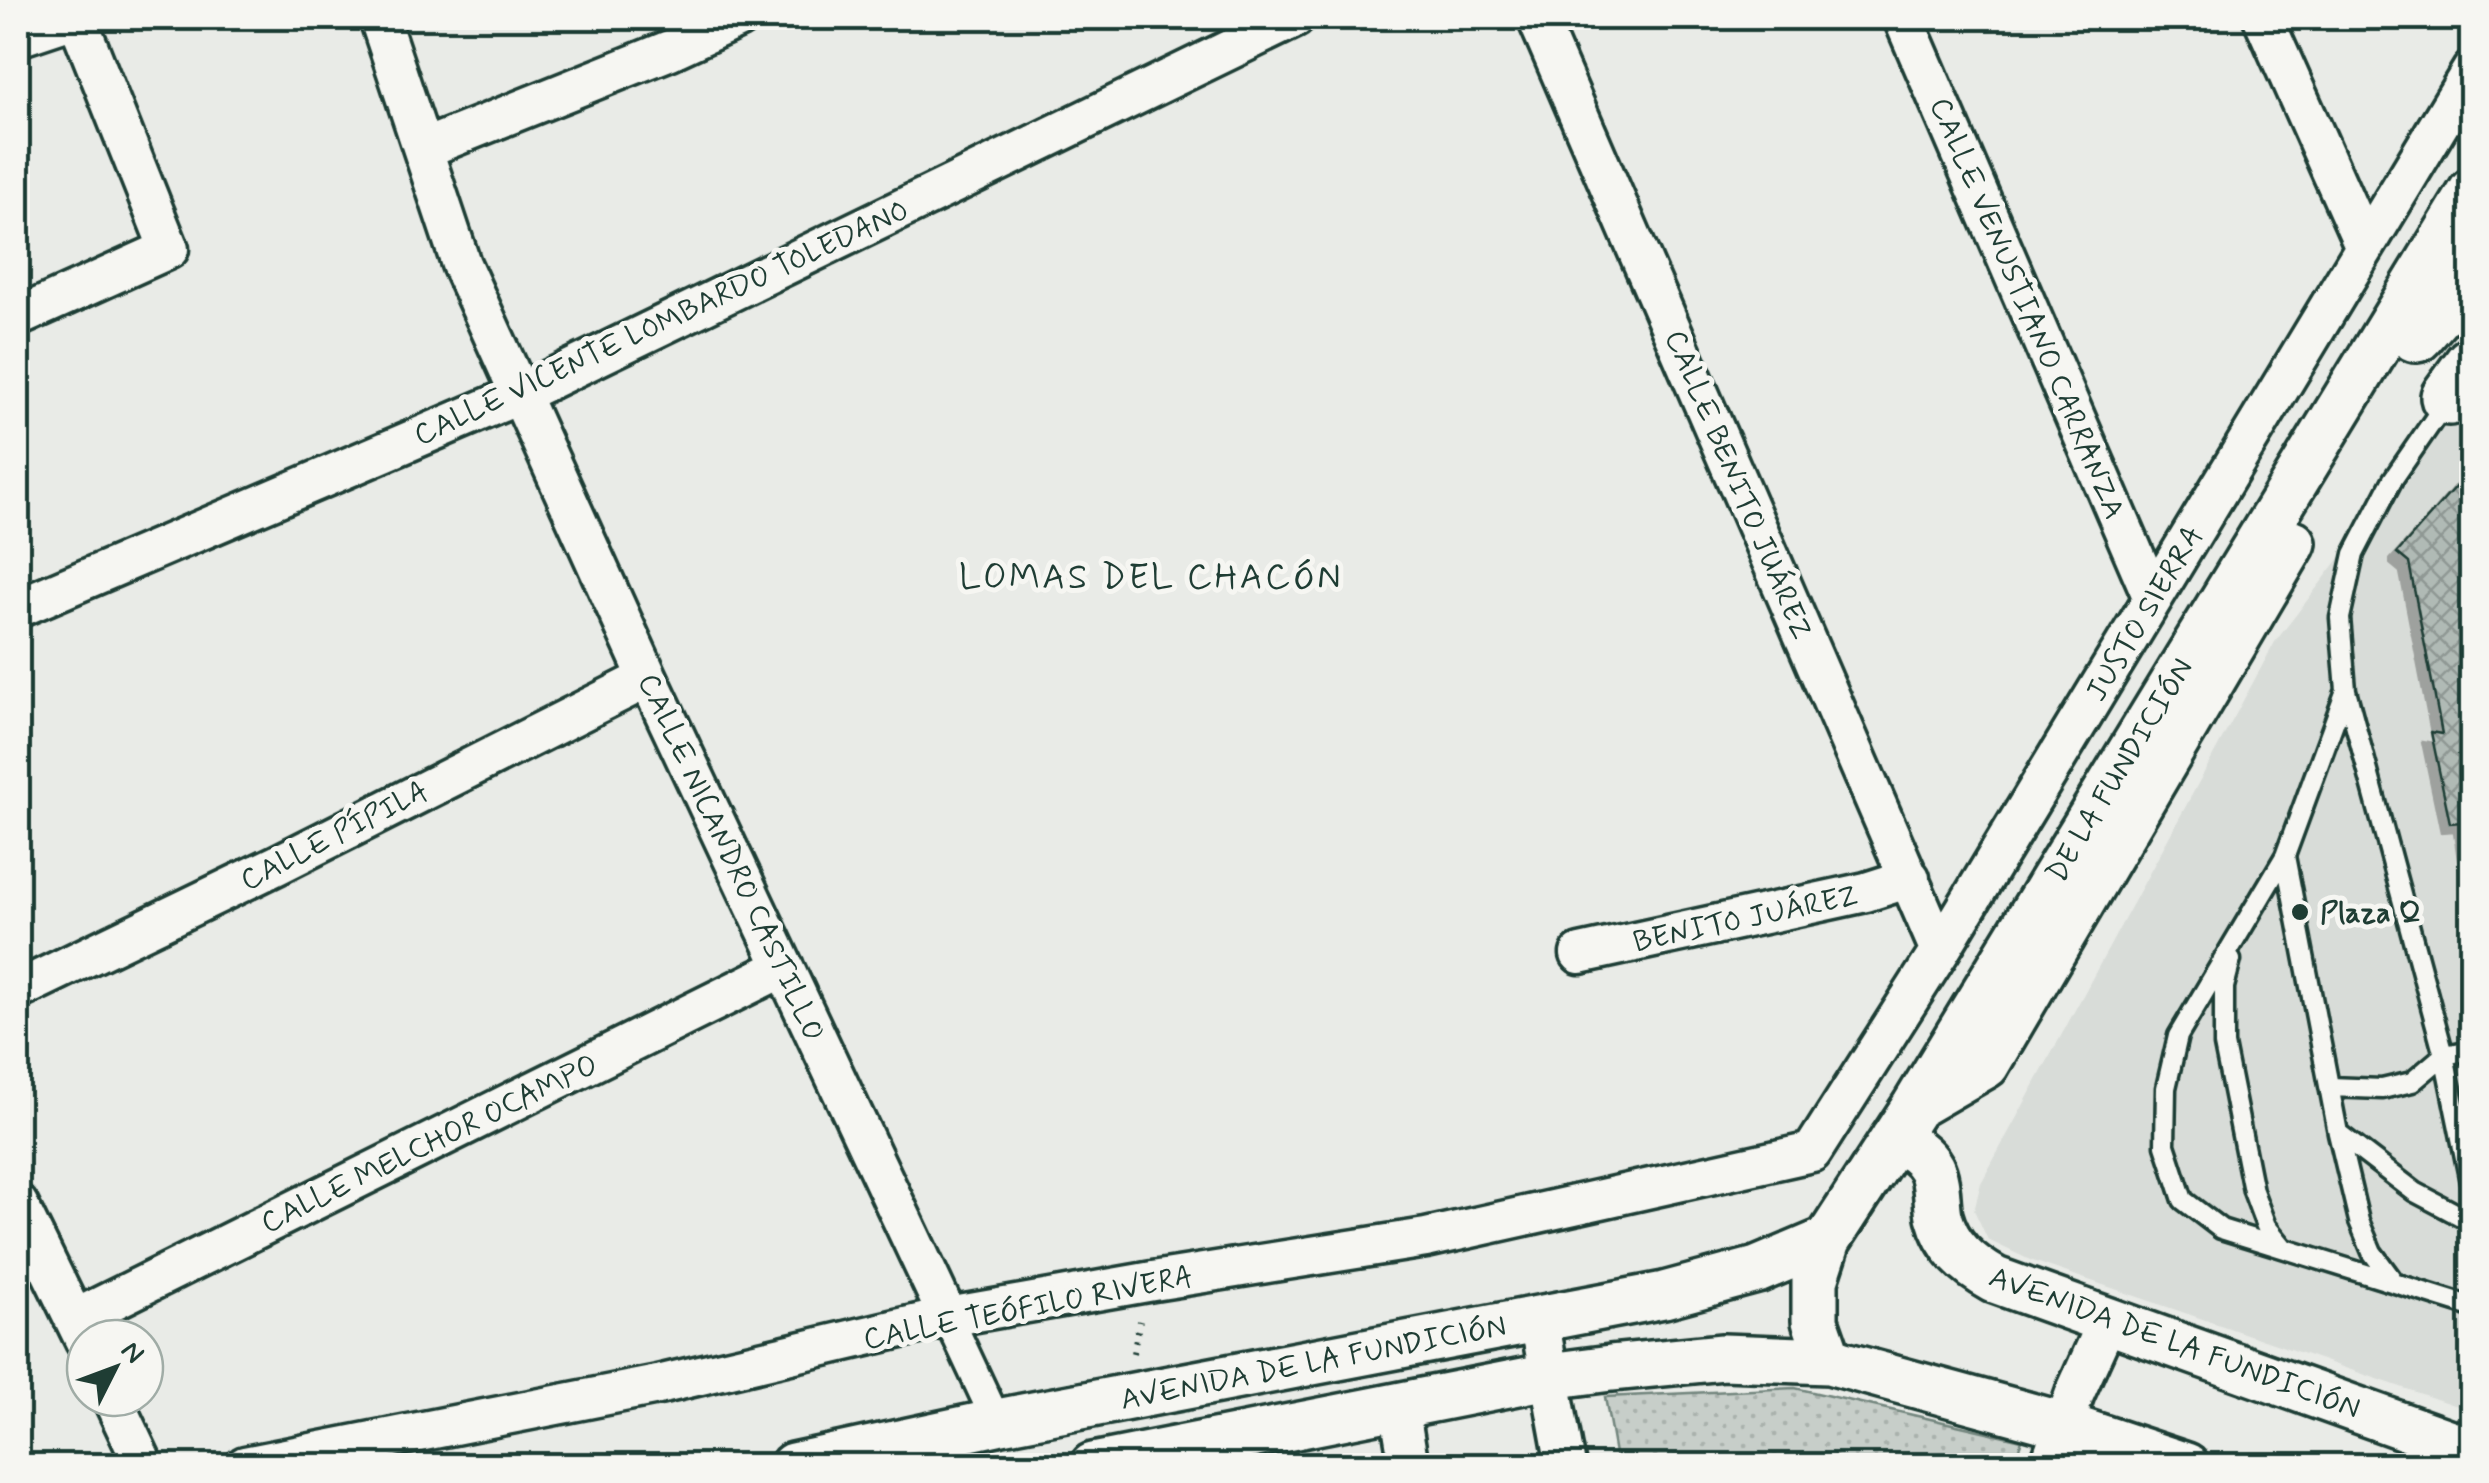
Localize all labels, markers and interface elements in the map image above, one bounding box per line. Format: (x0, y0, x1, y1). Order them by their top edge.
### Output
street label: CALLE VENUSTIANO CARRANZA (1920, 92, 2133, 525)
street label: CALLE VICENTE LOMBARDO TOLEDANO (408, 191, 915, 455)
street label: CALLE BENITO JUÁREZ (1655, 324, 1821, 645)
street label: JUSTO SIERRA (2078, 519, 2213, 709)
district label: LOMAS DEL CHACÓN (959, 555, 1343, 601)
street label: DE LA FUNDICIÓN (2038, 651, 2203, 890)
street label: CALLE NICANDRO CASTILLO (628, 667, 833, 1048)
street label: CALLE PÍPILA (234, 772, 435, 900)
street label: BENITO JUÁREZ (1630, 877, 1861, 962)
place label: Plaza Q (2320, 894, 2421, 933)
marker: Plaza Q (2289, 901, 2311, 923)
street label: CALLE MELCHOR OCAMPO (255, 1046, 605, 1243)
street label: CALLE TEÓFILO RIVERA (860, 1257, 1196, 1360)
street label: AVENIDA DE LA FUNDICIÓN (1984, 1258, 2365, 1429)
street label: AVENIDA DE LA FUNDICIÓN (1117, 1307, 1509, 1420)
north arrow (65, 1318, 165, 1418)
text: N (112, 1334, 152, 1372)

